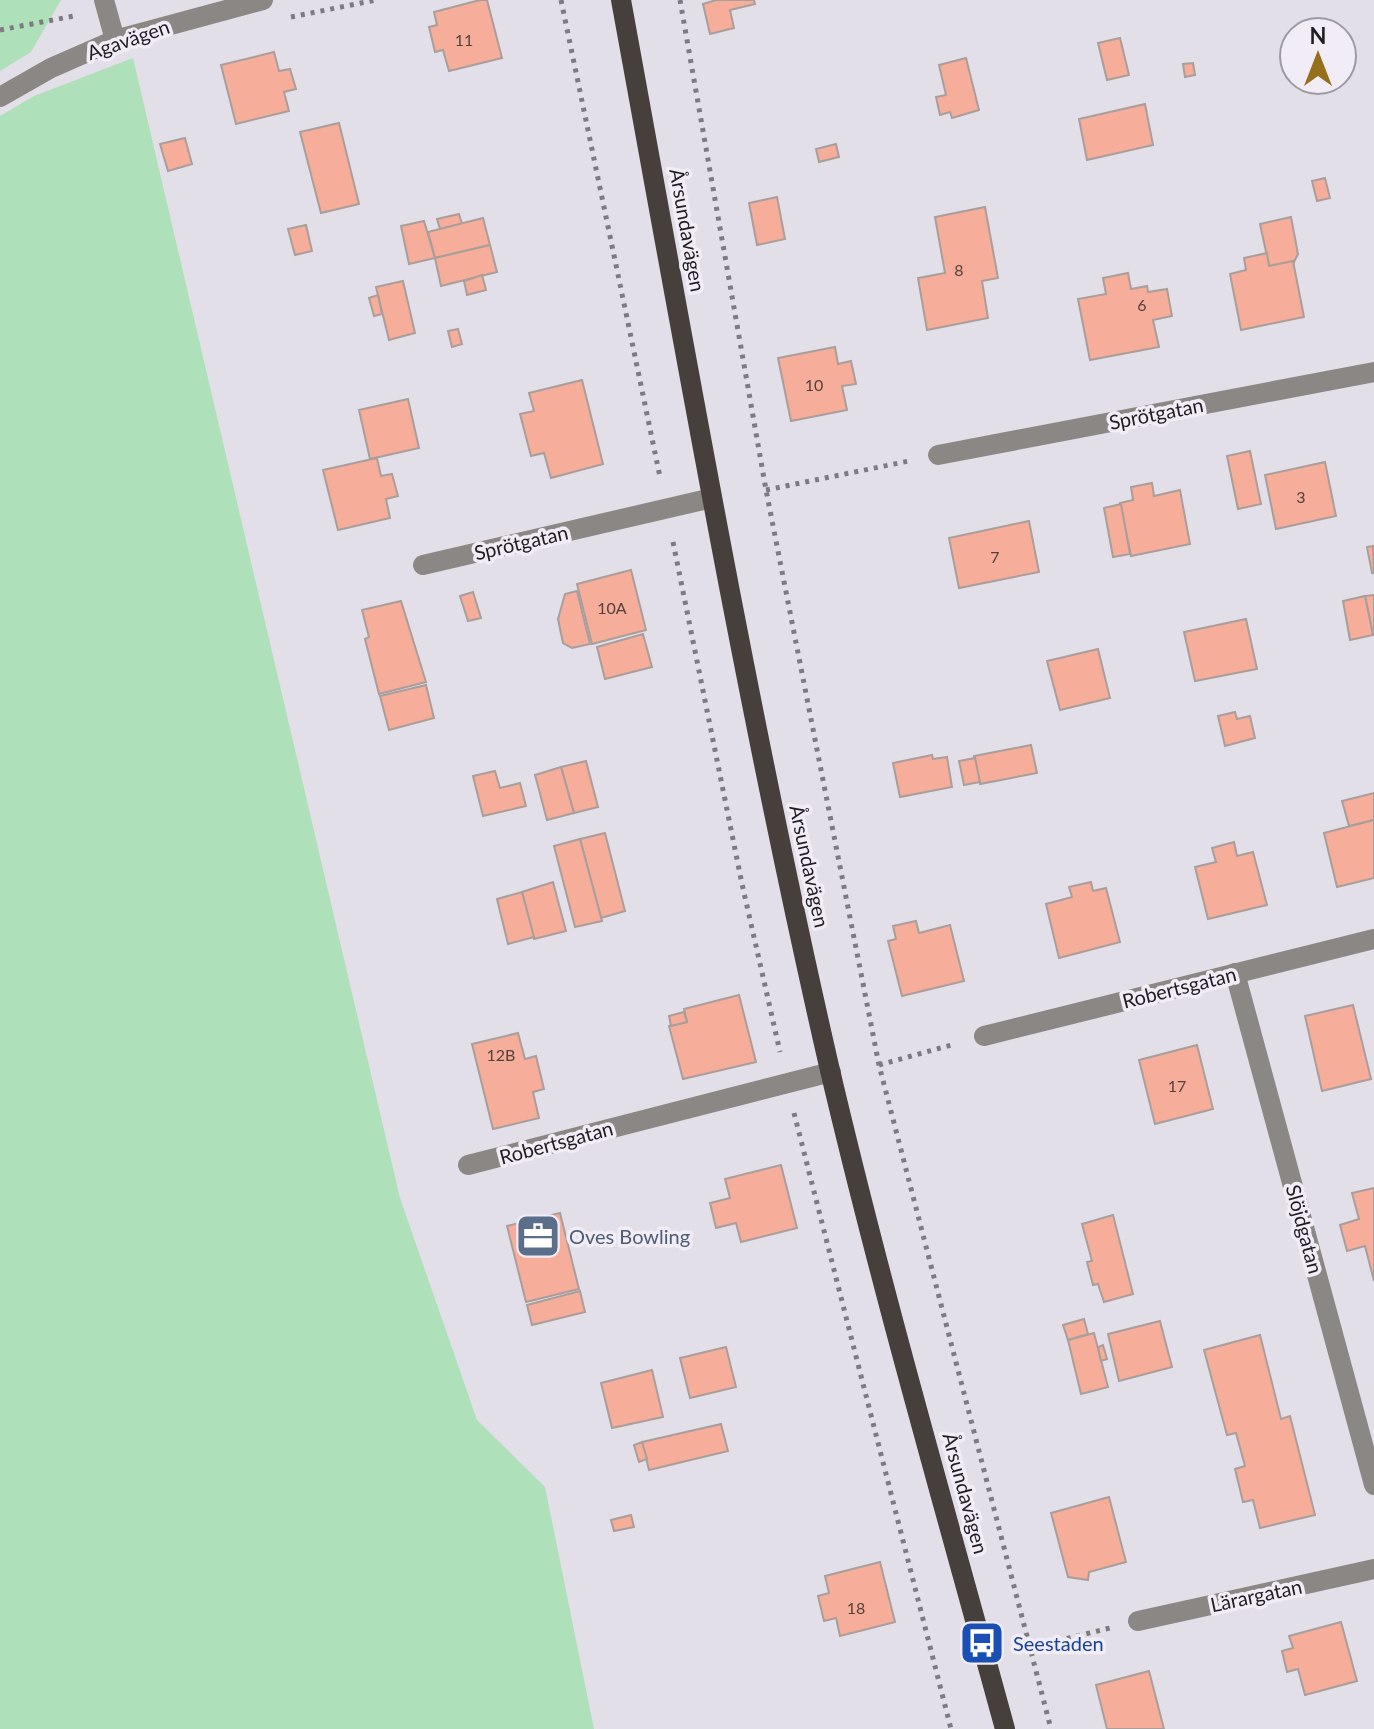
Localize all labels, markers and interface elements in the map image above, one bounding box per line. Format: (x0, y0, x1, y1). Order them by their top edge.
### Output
street label: Agavägen (84, 14, 172, 64)
north arrow (1278, 16, 1358, 96)
text: N (1310, 22, 1326, 49)
house number: 11 (455, 30, 473, 49)
street label: Årsundavägen (665, 167, 711, 293)
house number: 8 (954, 260, 964, 279)
house number: 6 (1137, 295, 1147, 314)
house number: 10 (805, 375, 823, 394)
street label: Sprötgatan (1107, 392, 1205, 434)
house number: 3 (1296, 487, 1306, 506)
street label: Sprötgatan (472, 520, 570, 564)
house number: 7 (990, 547, 1000, 566)
house number: 10A (597, 598, 627, 617)
street label: Årsundavägen (785, 803, 835, 929)
street label: Robertsgatan (1120, 961, 1238, 1013)
house number: 12B (487, 1045, 515, 1064)
house number: 17 (1168, 1076, 1186, 1095)
street label: Robertsgatan (497, 1115, 615, 1169)
street label: Slöjdgatan (1282, 1182, 1328, 1276)
office icon: Oves Bowling (514, 1212, 562, 1260)
place label: Oves Bowling (569, 1224, 690, 1248)
street label: Årsundavägen (938, 1430, 994, 1556)
street label: Lärargatan (1208, 1574, 1304, 1616)
house number: 18 (847, 1598, 865, 1617)
bus stop icon: Seestaden (958, 1619, 1006, 1667)
place label: Seestaden (1013, 1631, 1104, 1655)

